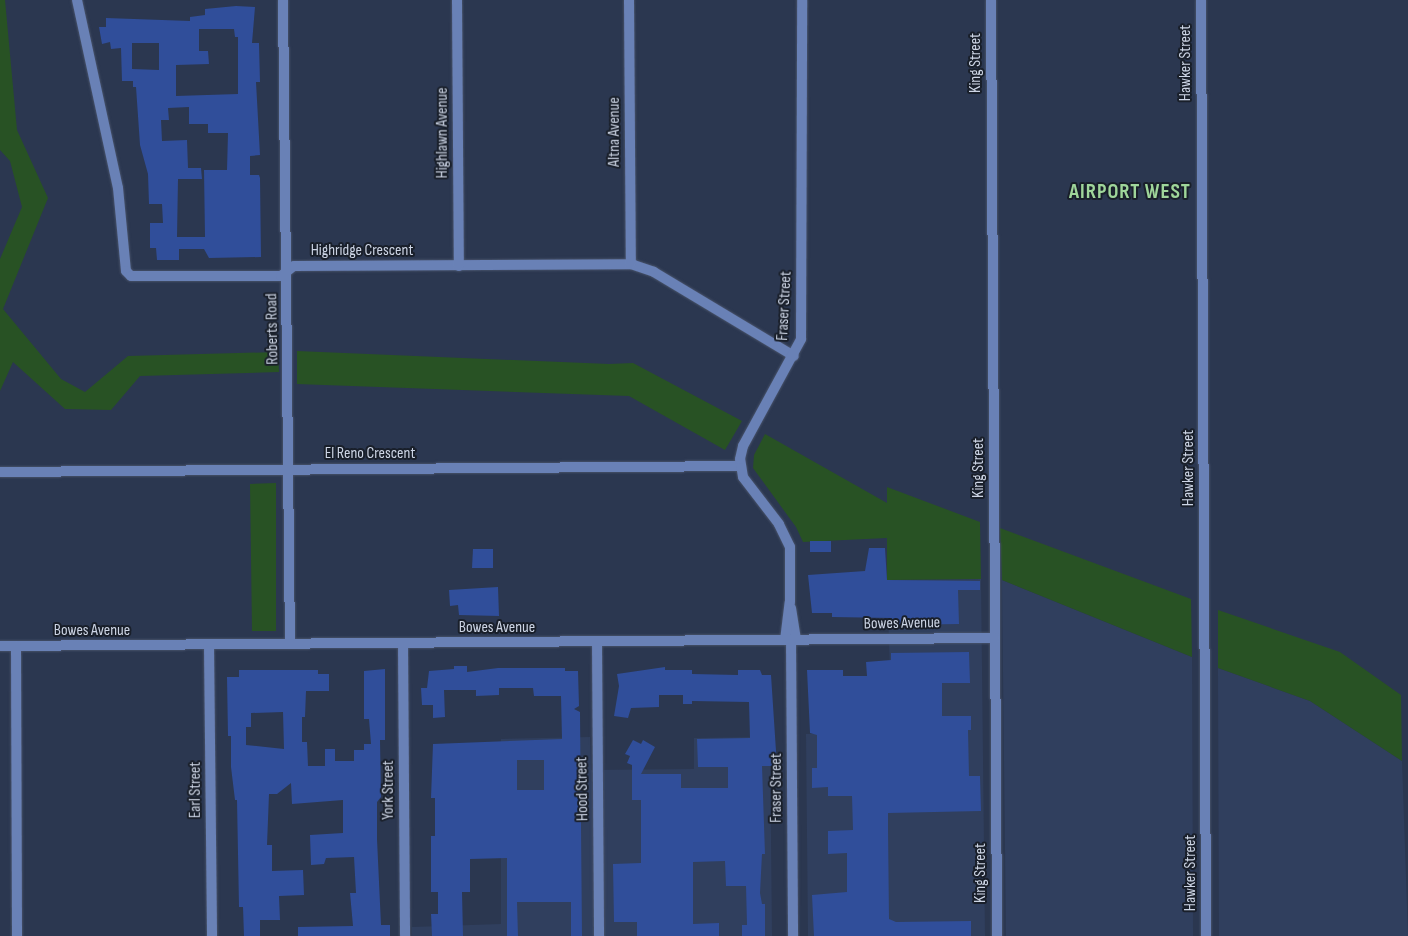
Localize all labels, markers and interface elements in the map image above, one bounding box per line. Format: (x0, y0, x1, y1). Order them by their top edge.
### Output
street label: Hawker Street (1176, 25, 1196, 101)
street label: King Street (966, 33, 986, 93)
street label: Highlawn Avenue (433, 88, 453, 178)
street label: Altna Avenue (605, 97, 625, 167)
district label: AIRPORT WEST (1067, 179, 1193, 205)
street label: Highridge Crescent (311, 241, 413, 261)
street label: Fraser Street (774, 271, 796, 341)
street label: Roberts Road (263, 293, 283, 365)
street label: Hawker Street (1179, 430, 1199, 506)
street label: King Street (969, 438, 989, 498)
street label: El Reno Crescent (325, 444, 415, 464)
street label: Bowes Avenue (864, 614, 940, 634)
street label: Bowes Avenue (459, 618, 535, 638)
street label: Bowes Avenue (54, 621, 130, 641)
street label: Fraser Street (767, 753, 787, 823)
street label: Hood Street (573, 757, 593, 821)
street label: York Street (379, 760, 399, 820)
street label: Earl Street (186, 762, 206, 818)
street label: Hawker Street (1181, 835, 1201, 911)
street label: King Street (971, 843, 991, 903)

